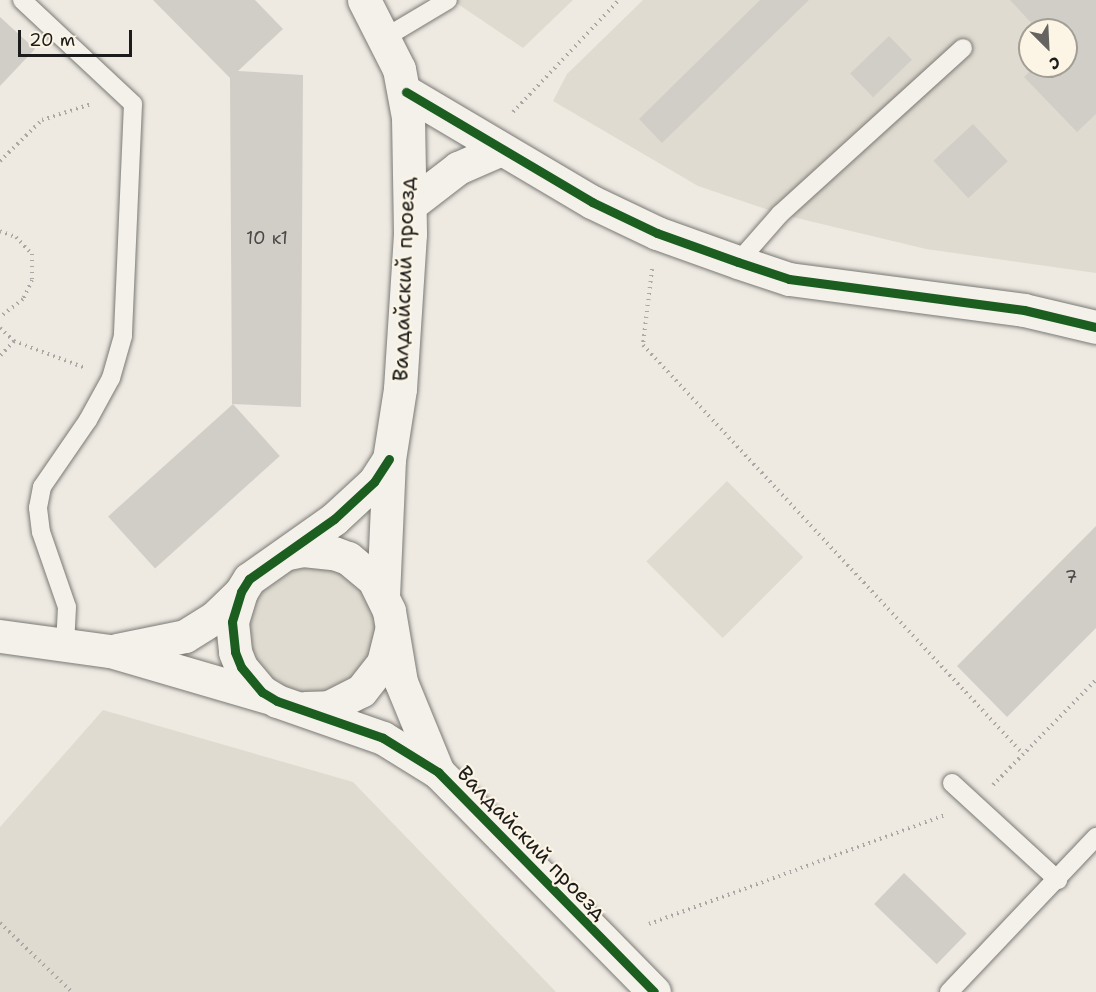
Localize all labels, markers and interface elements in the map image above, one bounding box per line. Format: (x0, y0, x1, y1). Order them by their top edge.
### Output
scale bar (21, 18, 135, 56)
north arrow (1018, 18, 1078, 78)
text: 20 m (29, 28, 75, 52)
text: С (1046, 51, 1063, 75)
street label: Валдайский проезд (388, 176, 420, 382)
house number: 10 к1 (246, 227, 288, 249)
house number: 7 (1065, 566, 1077, 588)
street label: Валдайский проезд (452, 761, 612, 925)

